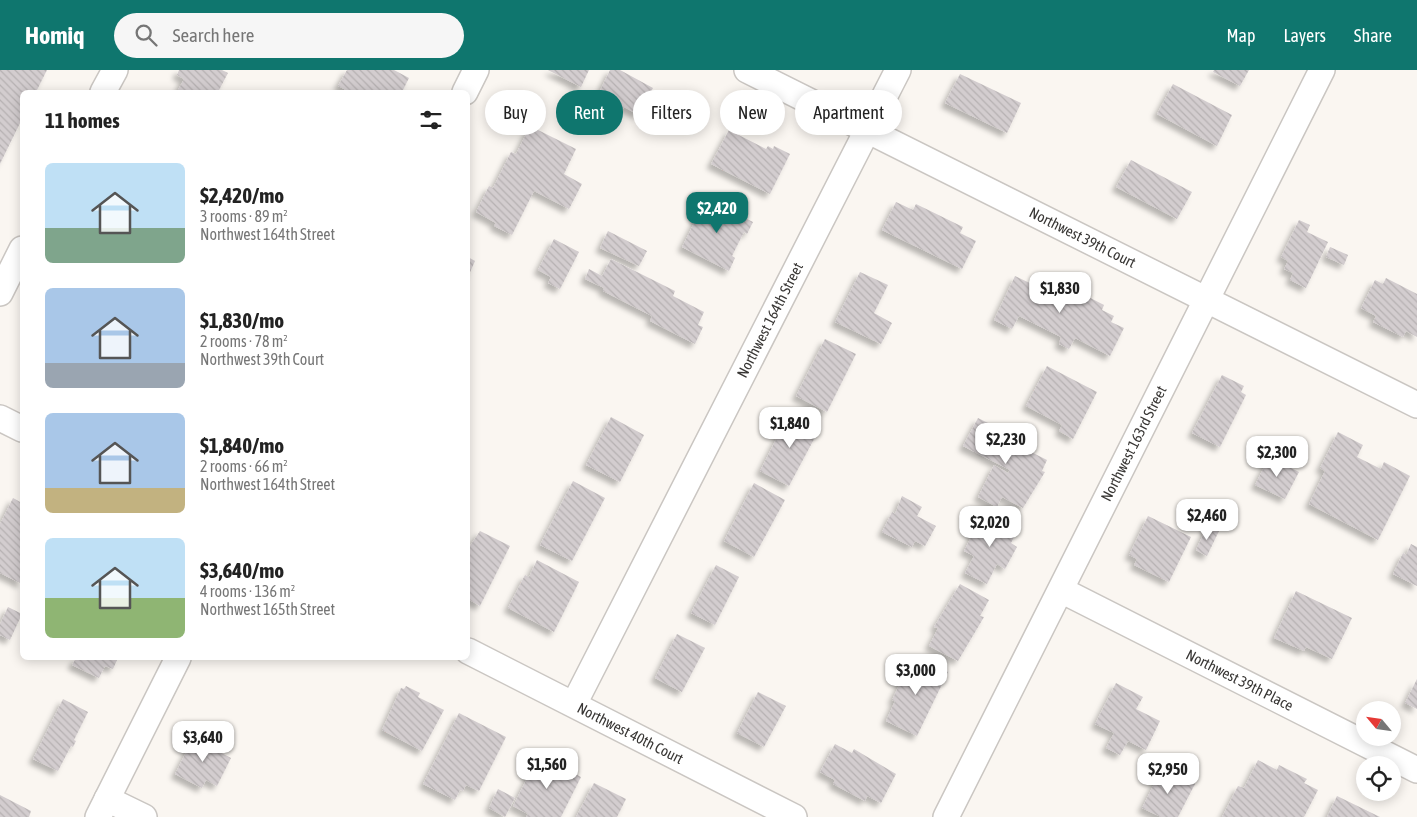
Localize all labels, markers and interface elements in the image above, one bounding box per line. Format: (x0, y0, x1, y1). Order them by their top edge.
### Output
search box (114, 13, 464, 58)
icon: search (132, 21, 160, 49)
text: Homiq (25, 22, 84, 49)
text: Search here (172, 24, 254, 46)
text: Map (1226, 25, 1255, 46)
text: Layers (1283, 25, 1326, 46)
text: Share (1354, 25, 1392, 46)
chip: Buy (485, 90, 546, 135)
chip: Rent (556, 90, 623, 135)
chip: Filters (633, 90, 710, 135)
chip: New (720, 90, 785, 135)
chip: Apartment (795, 90, 902, 135)
icon: filters (417, 106, 445, 134)
text: 11 homes (45, 108, 120, 132)
icon: home (85, 183, 145, 243)
text: $2,420/mo (200, 183, 284, 207)
pin: $2,420 (676, 191, 758, 234)
text: $2,420 (697, 199, 737, 217)
street label: Northwest 39th Court (1027, 204, 1139, 271)
text: 3 rooms · 89 m² (200, 207, 288, 225)
text: Northwest 164th Street (200, 225, 335, 243)
street label: Northwest 164th Street (733, 260, 806, 380)
pin: $1,830 (1019, 272, 1101, 314)
text: $1,830 (1040, 279, 1080, 297)
icon: home (85, 308, 145, 368)
text: $1,830/mo (200, 308, 284, 332)
text: 2 rooms · 78 m² (200, 332, 288, 350)
text: Northwest 39th Court (200, 350, 324, 368)
street label: Northwest 163rd Street (1097, 383, 1170, 504)
pin: $1,840 (749, 406, 831, 449)
text: $1,840 (770, 414, 810, 432)
pin: $2,230 (965, 422, 1047, 465)
text: $2,230 (986, 430, 1026, 448)
icon: home (85, 433, 145, 493)
text: $1,840/mo (200, 433, 284, 457)
pin: $2,300 (1236, 436, 1318, 478)
text: $2,300 (1257, 443, 1297, 461)
text: 2 rooms · 66 m² (200, 457, 288, 475)
text: Northwest 164th Street (200, 475, 335, 493)
pin: $2,460 (1166, 498, 1248, 541)
pin: $2,020 (949, 506, 1031, 548)
text: $2,460 (1187, 506, 1227, 524)
text: $2,020 (970, 513, 1010, 531)
icon: home (85, 558, 145, 618)
text: $3,640/mo (200, 558, 284, 582)
text: 4 rooms · 136 m² (200, 582, 295, 600)
text: Northwest 165th Street (200, 600, 335, 618)
street label: Northwest 39th Place (1183, 646, 1296, 714)
pin: $3,000 (875, 654, 957, 696)
text: $3,000 (896, 661, 936, 679)
street label: Northwest 40th Court (575, 699, 686, 767)
north arrow (1356, 701, 1401, 746)
map controls (1356, 701, 1401, 801)
pin: $3,640 (162, 720, 244, 763)
text: $3,640 (183, 728, 223, 746)
pin: $1,560 (506, 748, 588, 790)
pin: $2,950 (1127, 752, 1209, 795)
text: $1,560 (527, 755, 567, 773)
button: locate (1356, 756, 1401, 801)
text: $2,950 (1148, 760, 1188, 778)

